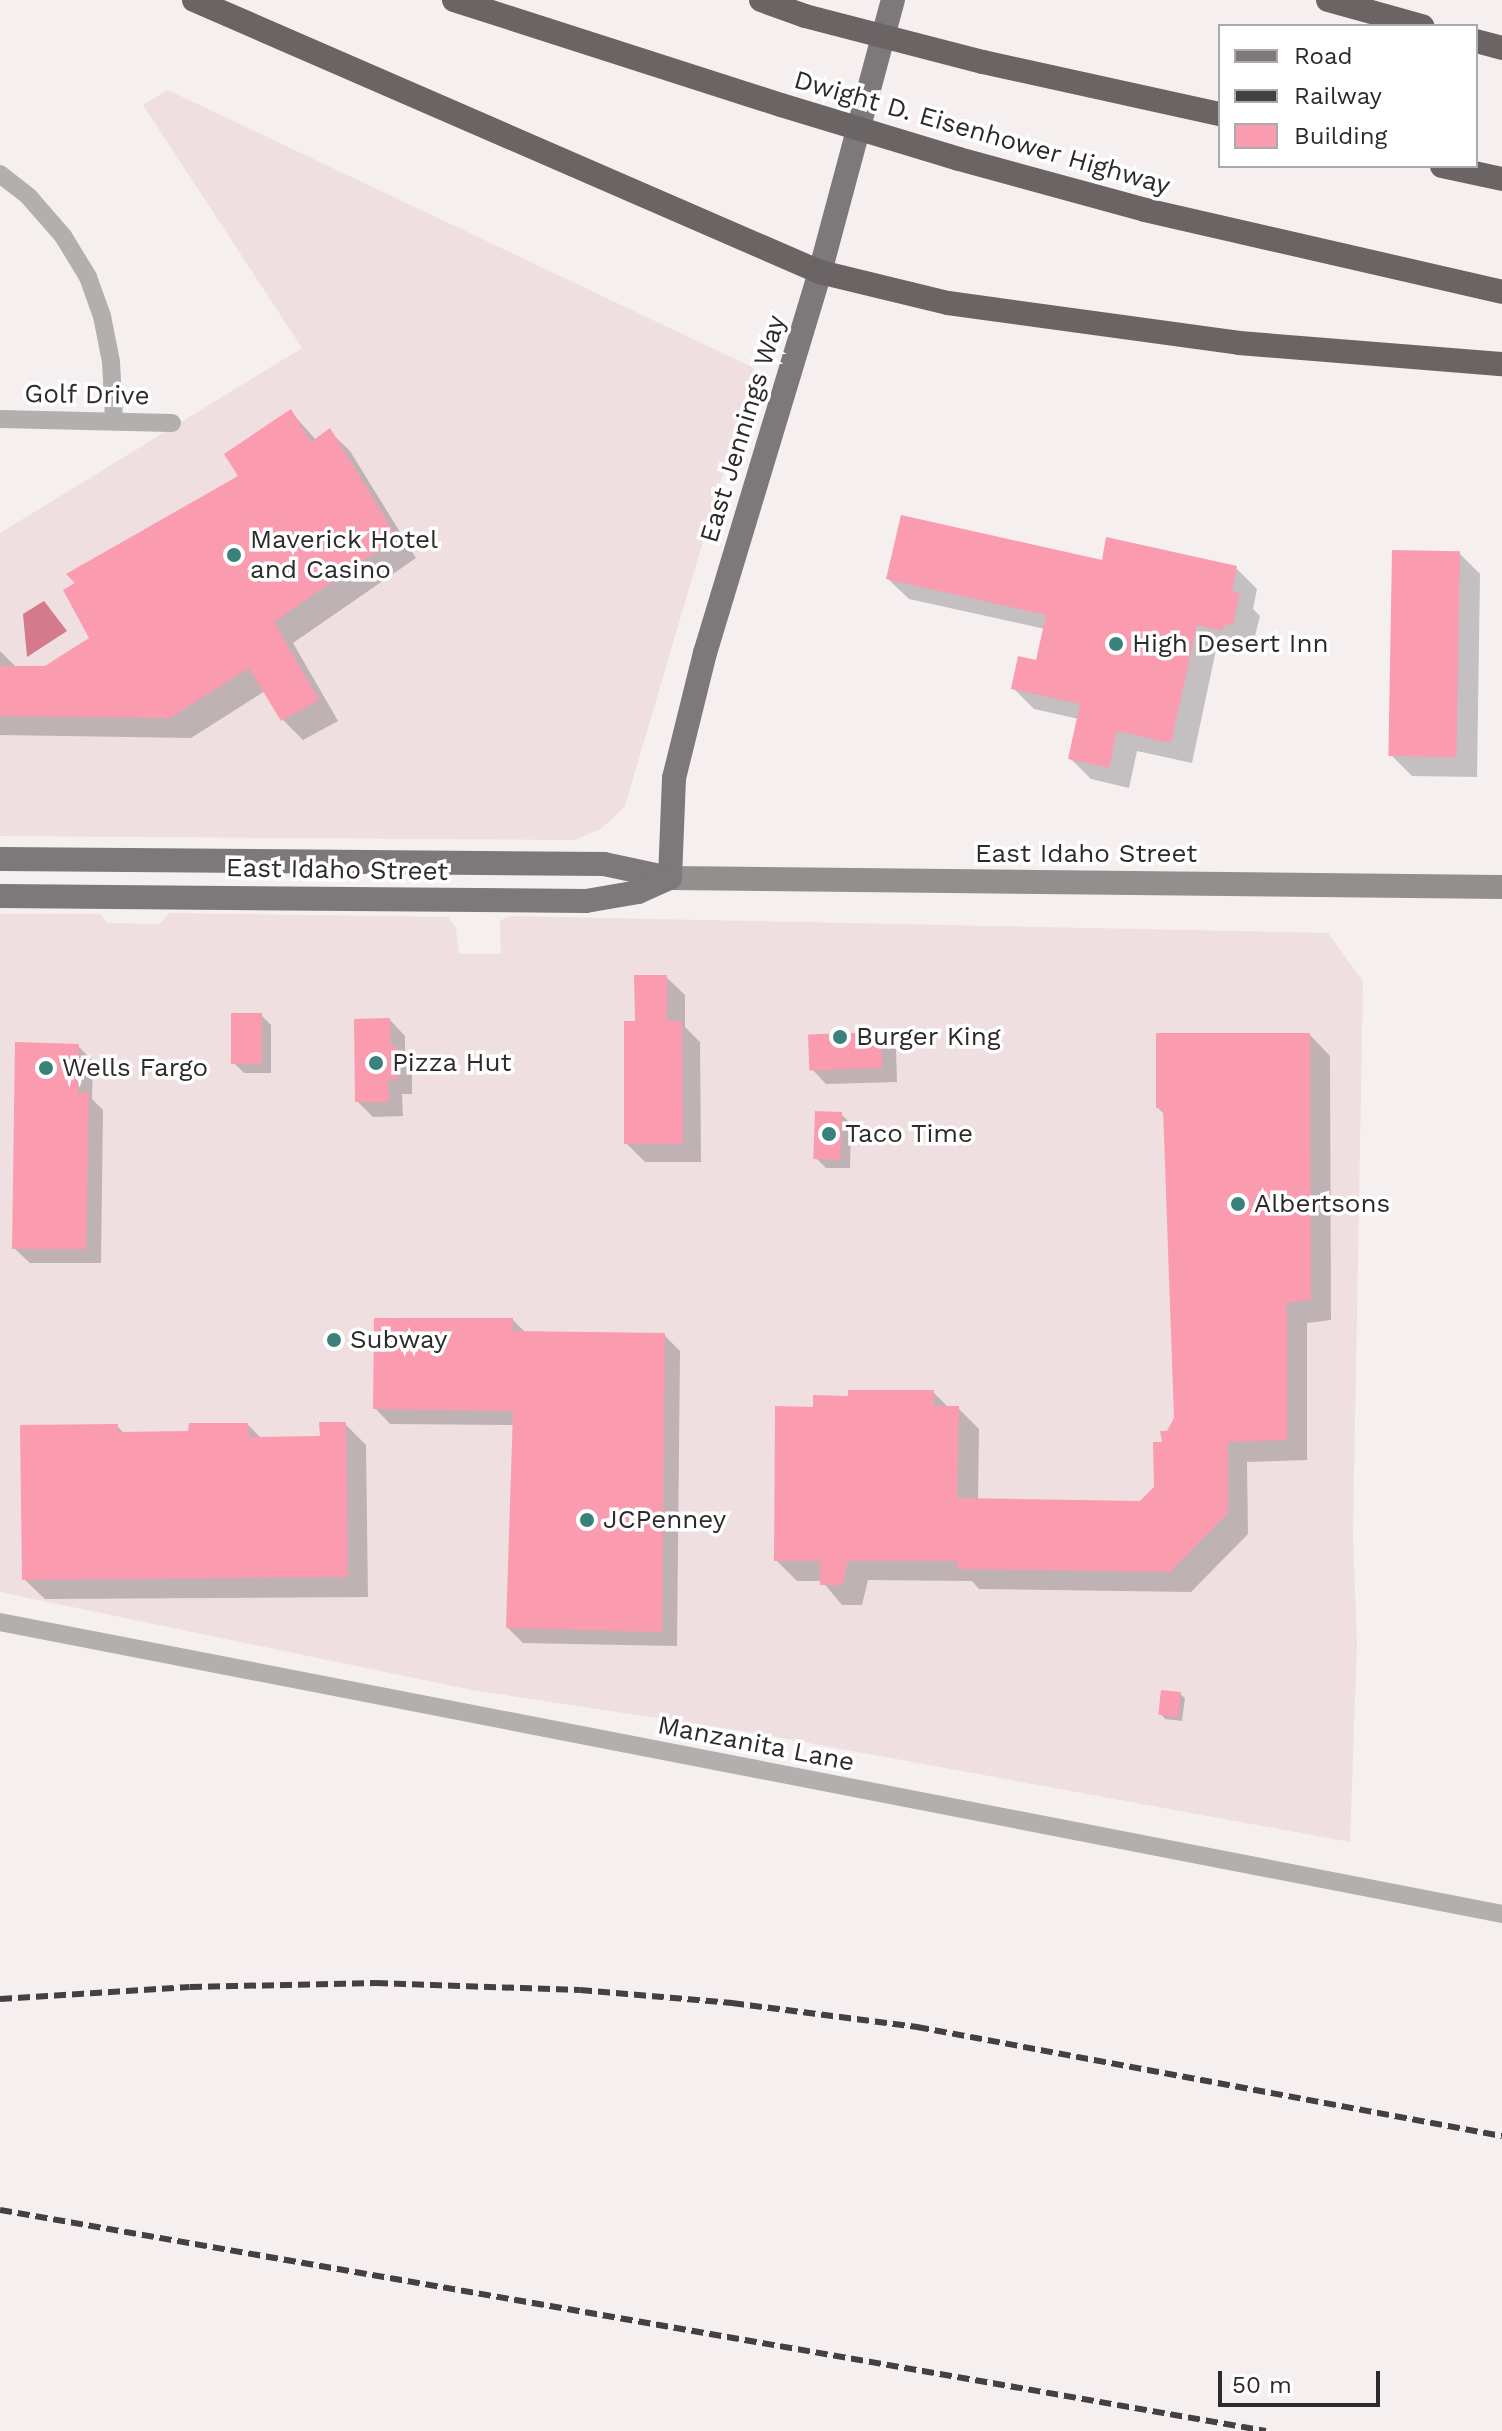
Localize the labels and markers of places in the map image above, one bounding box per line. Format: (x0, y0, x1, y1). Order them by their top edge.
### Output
place label: Maverick Hotel and Casino (250, 524, 439, 586)
marker: Maverick Hotel and Casino (225, 546, 243, 564)
place label: High Desert Inn (1132, 628, 1329, 660)
marker: High Desert Inn (1107, 635, 1125, 653)
place label: Burger King (856, 1021, 1001, 1053)
marker: Burger King (831, 1028, 849, 1046)
place label: Pizza Hut (392, 1047, 512, 1079)
place label: Wells Fargo (62, 1052, 208, 1084)
marker: Pizza Hut (367, 1054, 385, 1072)
marker: Wells Fargo (37, 1059, 55, 1077)
place label: Taco Time (845, 1118, 974, 1150)
marker: Taco Time (820, 1125, 838, 1143)
place label: Albertsons (1254, 1188, 1390, 1220)
marker: Albertsons (1229, 1195, 1247, 1213)
place label: Subway (350, 1324, 447, 1356)
marker: Subway (325, 1331, 343, 1349)
place label: JCPenney (603, 1504, 726, 1536)
marker: JCPenney (578, 1511, 596, 1529)

